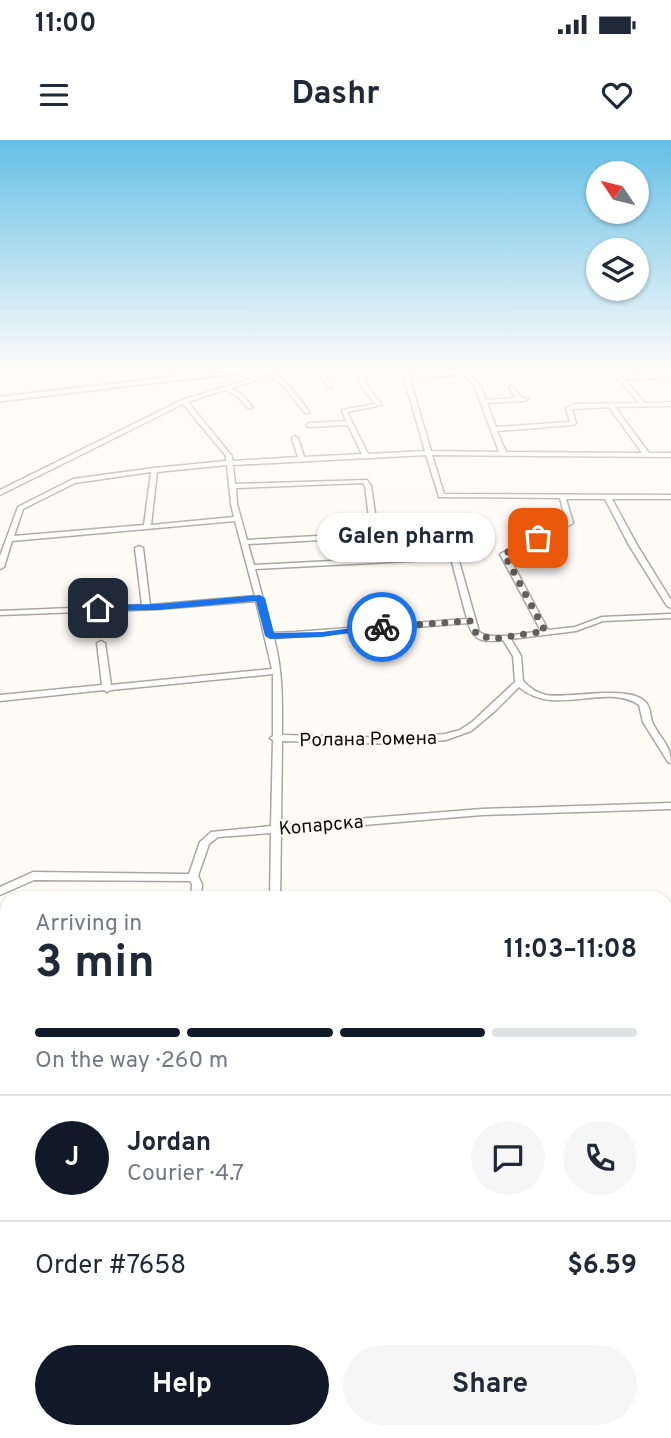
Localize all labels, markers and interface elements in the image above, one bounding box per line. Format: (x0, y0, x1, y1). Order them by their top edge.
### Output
text: 11:00 (35, 8, 96, 41)
text: Dashr (291, 75, 380, 115)
icon: menu (35, 76, 73, 114)
icon: heart (598, 76, 636, 114)
north arrow (586, 161, 649, 224)
map controls (586, 161, 649, 301)
button: layers (586, 238, 649, 301)
pin (508, 508, 568, 568)
callout: Galen pharm (318, 514, 496, 562)
icon: bag (519, 519, 557, 557)
text: Galen pharm (338, 523, 474, 552)
pin (68, 578, 128, 638)
icon: home (79, 589, 117, 627)
courier (347, 592, 417, 662)
icon: bike (363, 608, 401, 646)
street label: Ролана Ромена (299, 727, 437, 753)
street label: Копарска (278, 810, 365, 842)
text: Arriving in (35, 910, 142, 939)
text: 11:03–11:08 (504, 934, 637, 967)
text: 3 min (35, 935, 155, 994)
text: On the way · 260 m (35, 1047, 228, 1076)
button: chat (471, 1121, 545, 1195)
button: phone (563, 1121, 637, 1195)
text: Jordan (127, 1127, 211, 1160)
text: J (65, 1142, 79, 1175)
text: Courier · 4.7 (127, 1160, 244, 1189)
text: Order #7658 (35, 1250, 186, 1283)
text: $6.59 (567, 1250, 637, 1283)
button: Help (35, 1345, 329, 1425)
button: Share (343, 1345, 637, 1425)

